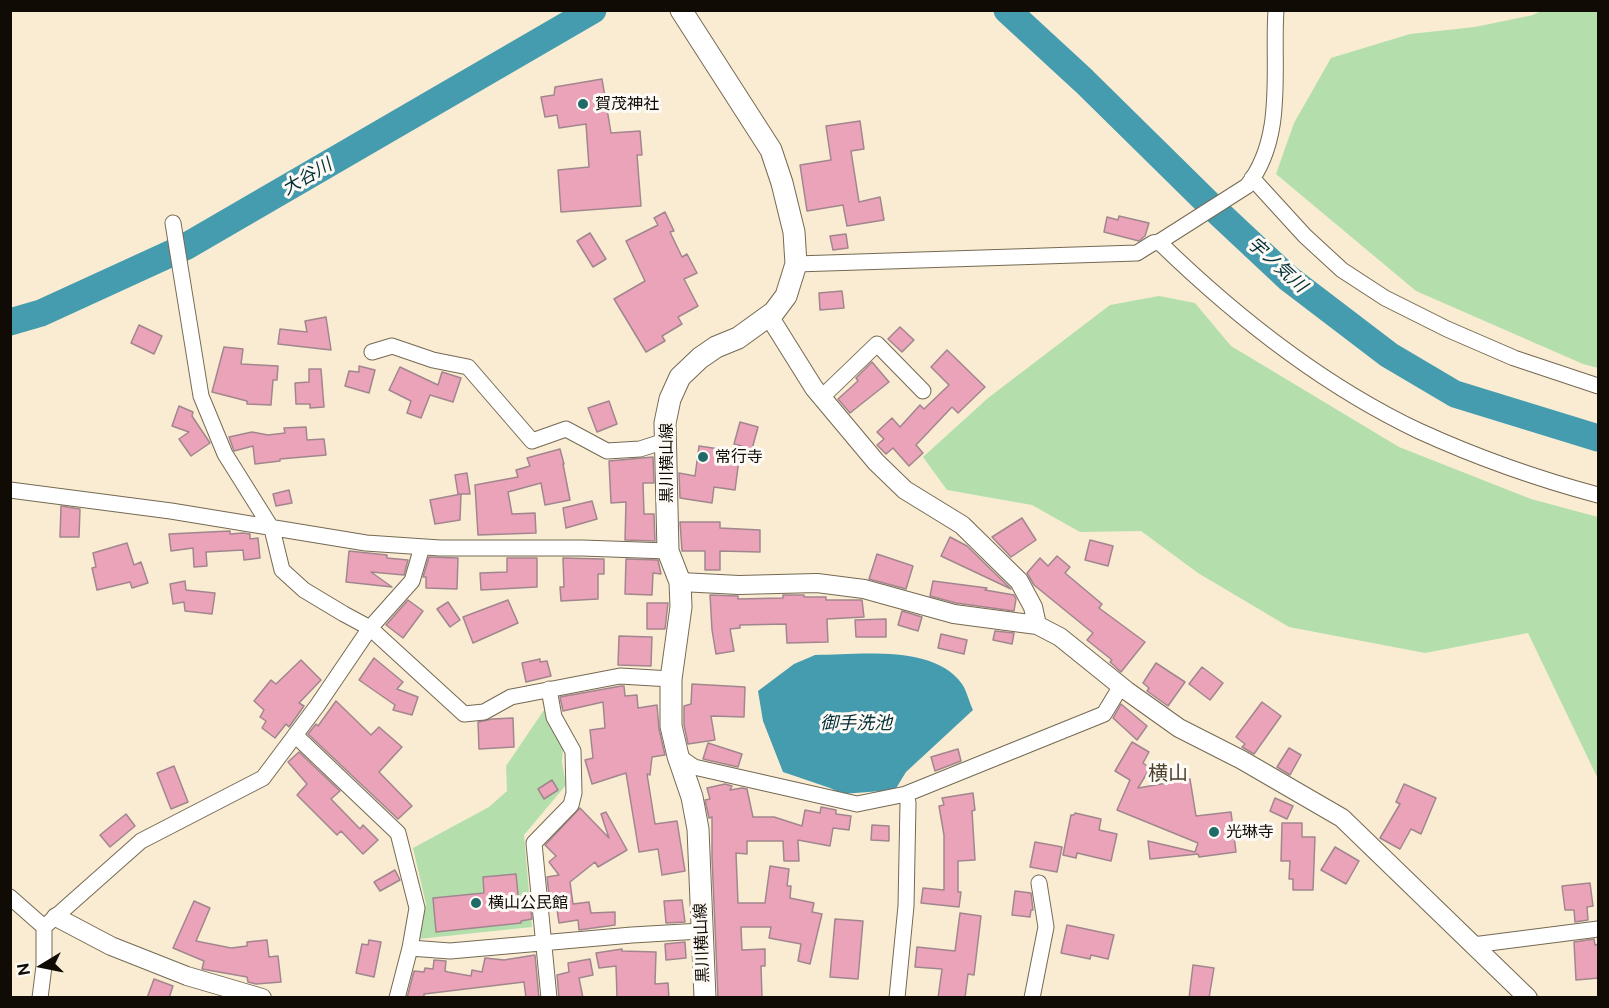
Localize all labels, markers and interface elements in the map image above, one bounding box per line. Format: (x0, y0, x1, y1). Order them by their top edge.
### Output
place label: 賀茂神社 (595, 94, 659, 114)
marker: 賀茂神社 (576, 97, 590, 111)
water label: 大谷川 (278, 154, 336, 200)
water label: 宇ノ気川 (1243, 233, 1311, 297)
street label: 黒川横山線 (657, 423, 677, 503)
place label: 常行寺 (715, 447, 763, 467)
marker: 常行寺 (696, 450, 710, 464)
water label: 御手洗池 (820, 712, 892, 734)
district label: 横山 (1148, 762, 1188, 786)
place label: 光琳寺 (1226, 822, 1274, 842)
marker: 光琳寺 (1207, 825, 1221, 839)
place label: 横山公民館 (488, 893, 568, 913)
marker: 横山公民館 (469, 896, 483, 910)
street label: 黒川横山線 (691, 903, 713, 983)
north arrow (12, 936, 72, 996)
text: N (13, 961, 34, 977)

